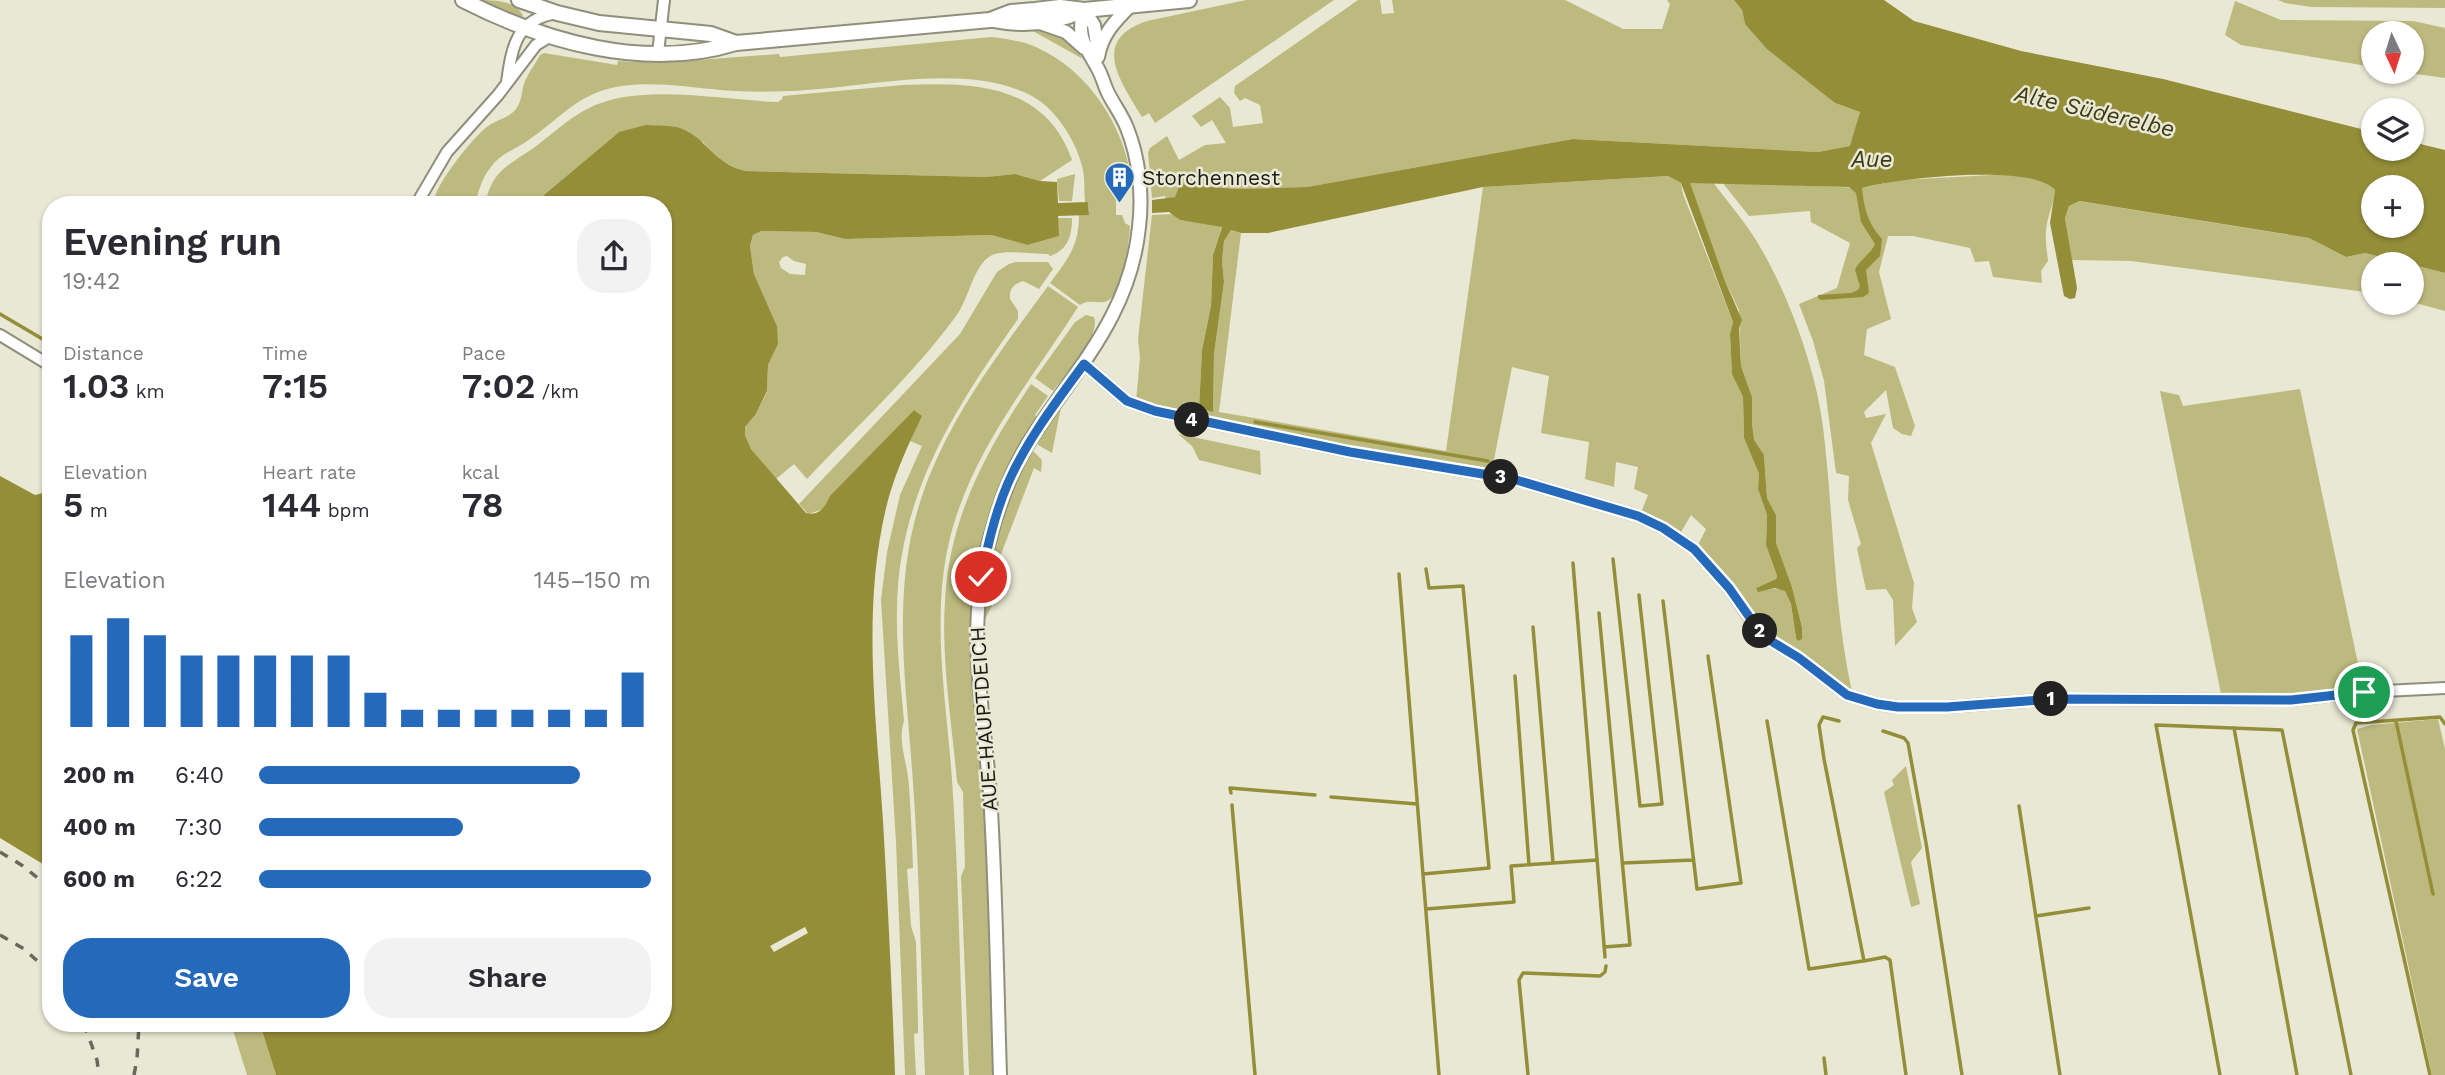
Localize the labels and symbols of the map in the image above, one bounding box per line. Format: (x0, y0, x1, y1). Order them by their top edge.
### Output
north arrow (2361, 21, 2424, 84)
water label: Alte Süderelbe (2011, 80, 2177, 143)
water label: Aue (1850, 146, 1893, 173)
building icon: Storchennest (1102, 161, 1136, 205)
place label: Storchennest (1142, 165, 1280, 190)
pin: 4 (1174, 402, 1210, 438)
pin: 3 (1484, 460, 1518, 494)
pin (951, 547, 1011, 607)
pin: 2 (1742, 614, 1778, 648)
street label: AUE-HAUPTDEICH (965, 626, 1002, 812)
pin (2334, 662, 2394, 722)
pin: 1 (2034, 682, 2068, 716)

